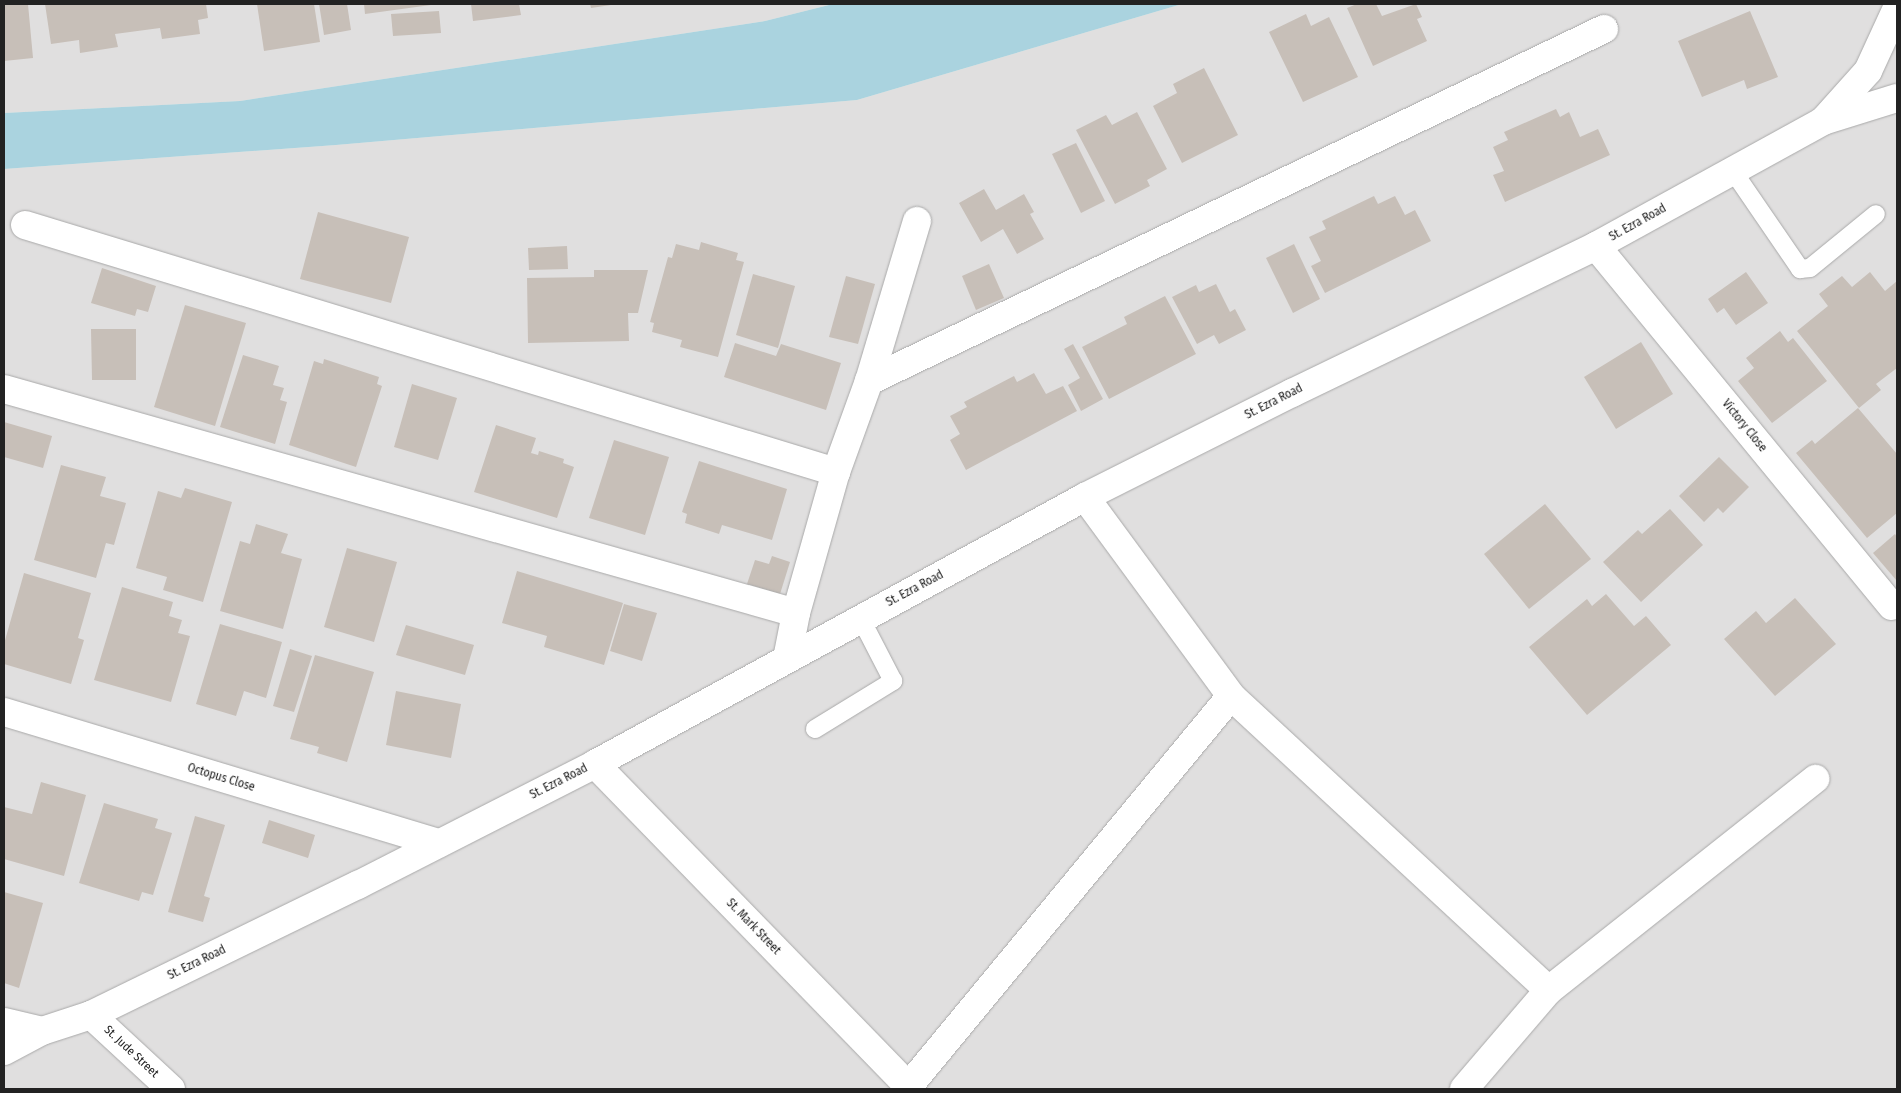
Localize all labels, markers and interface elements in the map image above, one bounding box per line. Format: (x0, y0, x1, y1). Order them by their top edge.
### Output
street label: St. Ezra Road (1607, 201, 1669, 245)
street label: St. Ezra Road (1243, 381, 1305, 423)
street label: Victory Close (1719, 397, 1769, 455)
street label: St. Ezra Road (884, 568, 946, 610)
street label: Octopus Close (186, 761, 256, 795)
street label: St. Ezra Road (528, 761, 590, 803)
street label: St. Mark Street (723, 896, 783, 958)
street label: St. Ezra Road (166, 943, 228, 983)
street label: St. Jude Street (101, 1023, 161, 1081)

